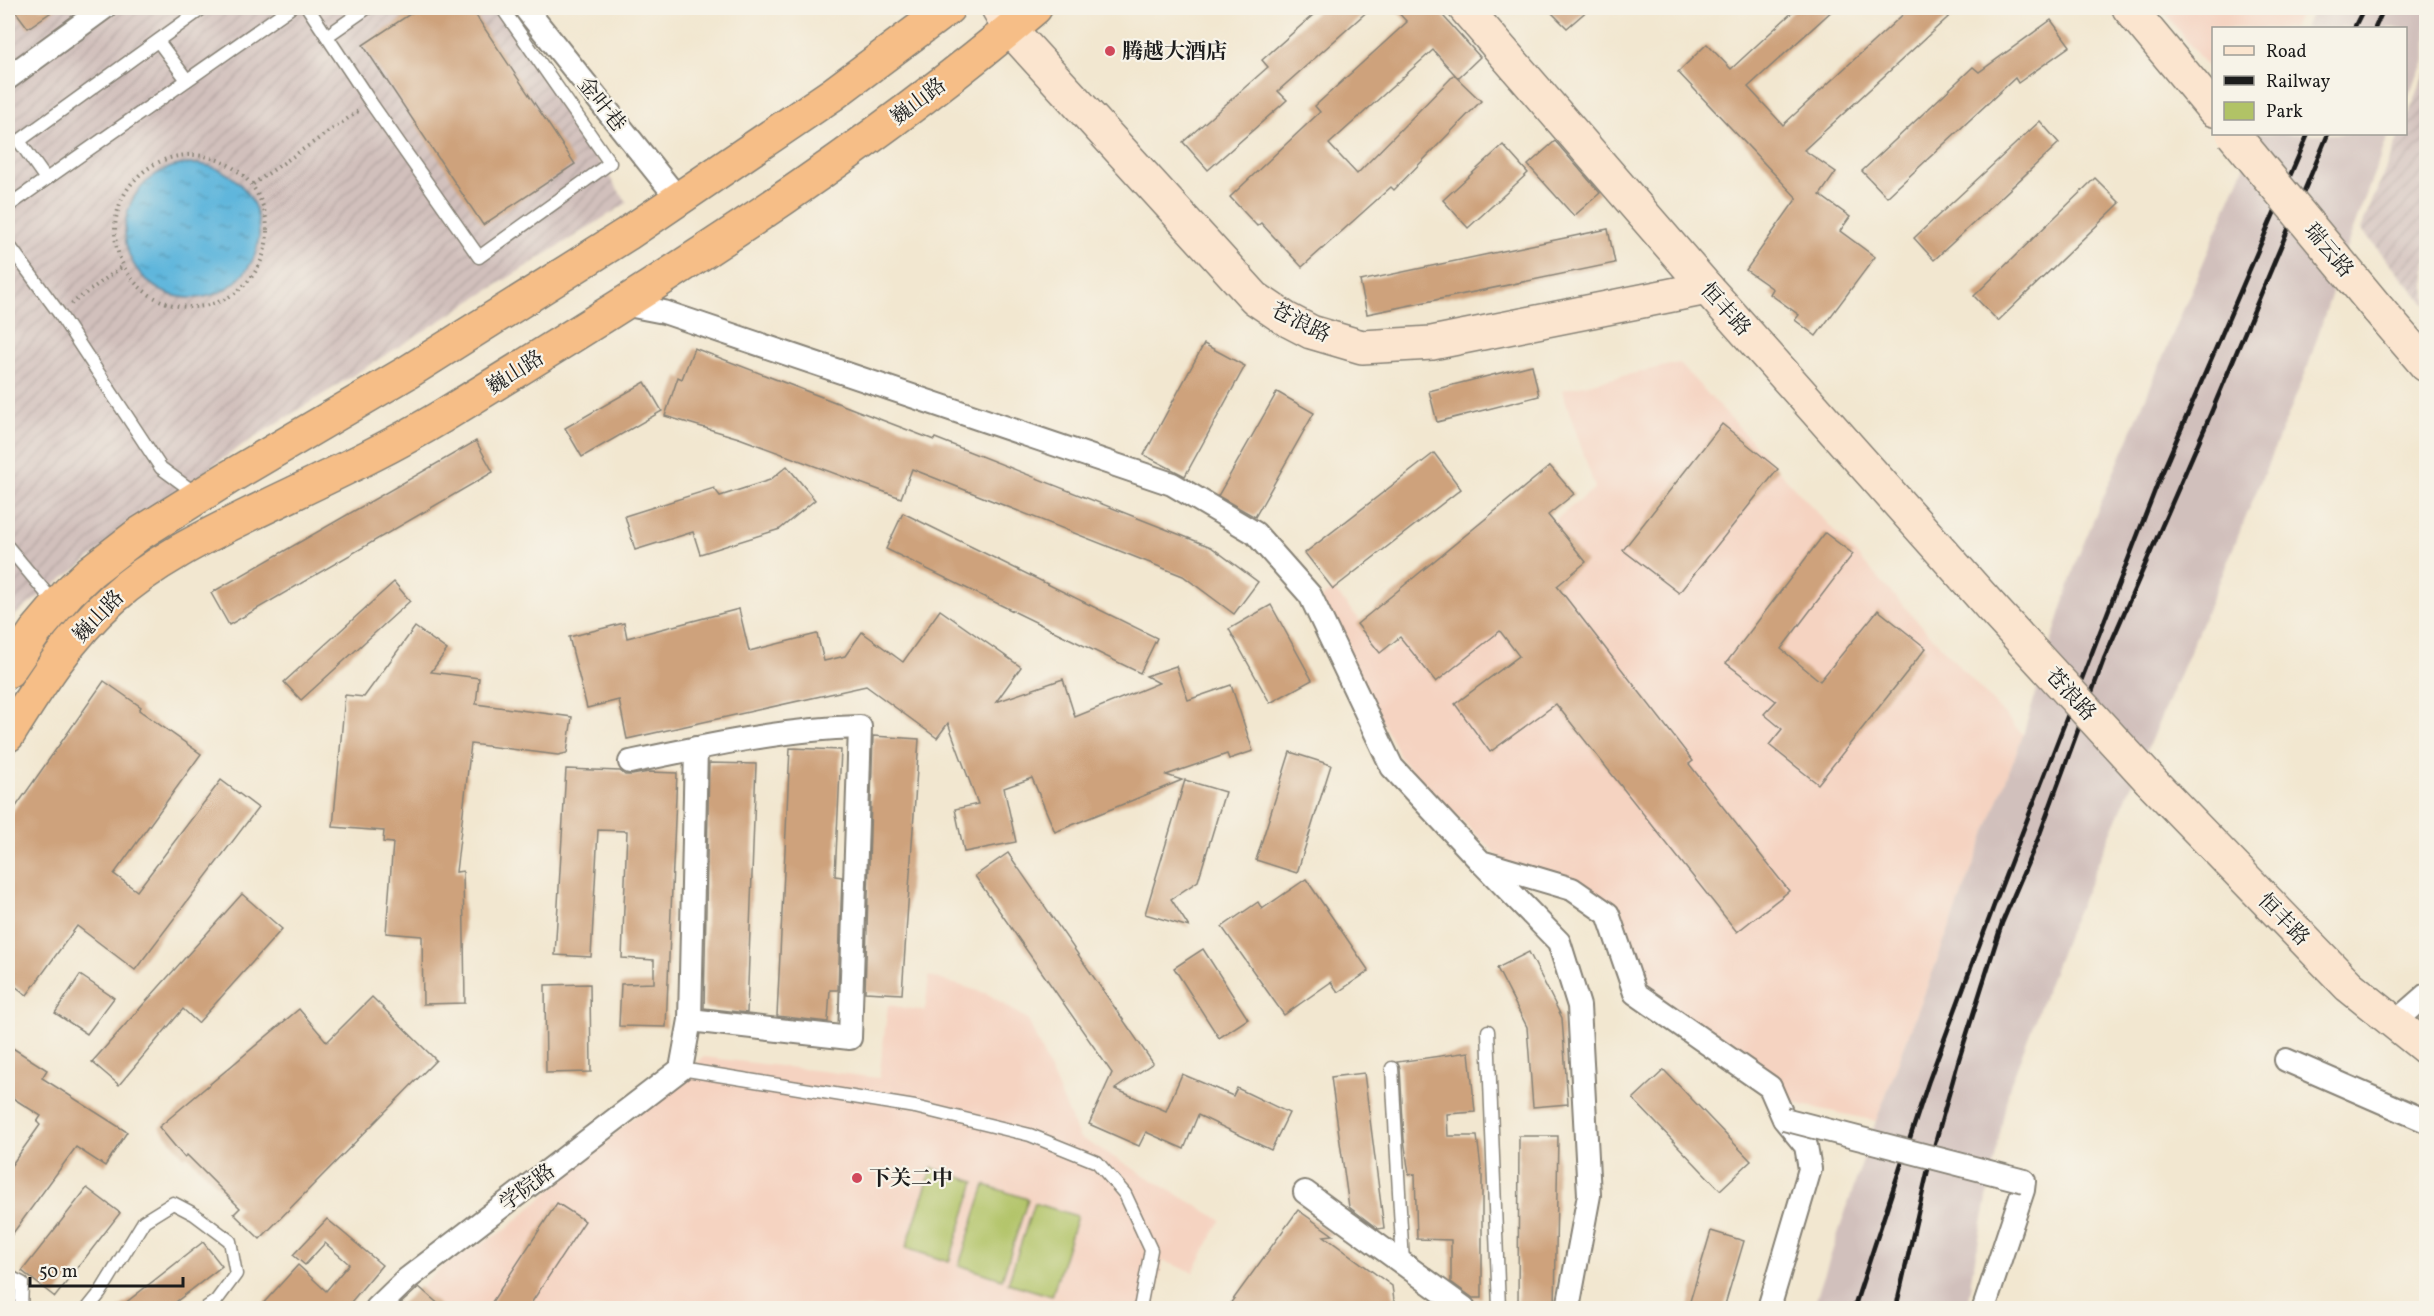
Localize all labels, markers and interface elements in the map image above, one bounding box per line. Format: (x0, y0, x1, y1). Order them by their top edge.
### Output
legend (2212, 27, 2407, 135)
place label: 腾越大酒店 (1122, 38, 1227, 67)
text: Road (2266, 40, 2307, 65)
marker: 腾越大酒店 (1103, 44, 1117, 58)
text: Railway (2266, 70, 2330, 95)
street label: 金叶巷 (570, 71, 632, 139)
street label: 巍山路 (885, 72, 953, 133)
text: Park (2266, 100, 2303, 125)
street label: 瑞云路 (2296, 218, 2359, 284)
street label: 恒丰路 (1693, 277, 1757, 343)
street label: 苍浪路 (1266, 297, 1335, 350)
street label: 巍山路 (481, 344, 550, 402)
street label: 巍山路 (67, 584, 131, 650)
street label: 苍浪路 (2038, 662, 2102, 728)
street label: 恒丰路 (2251, 887, 2315, 953)
street label: 学院路 (494, 1158, 562, 1219)
place label: 下关二中 (869, 1165, 953, 1194)
marker: 下关二中 (850, 1171, 864, 1185)
scale bar (30, 1250, 183, 1288)
text: 50 m (39, 1260, 78, 1285)

